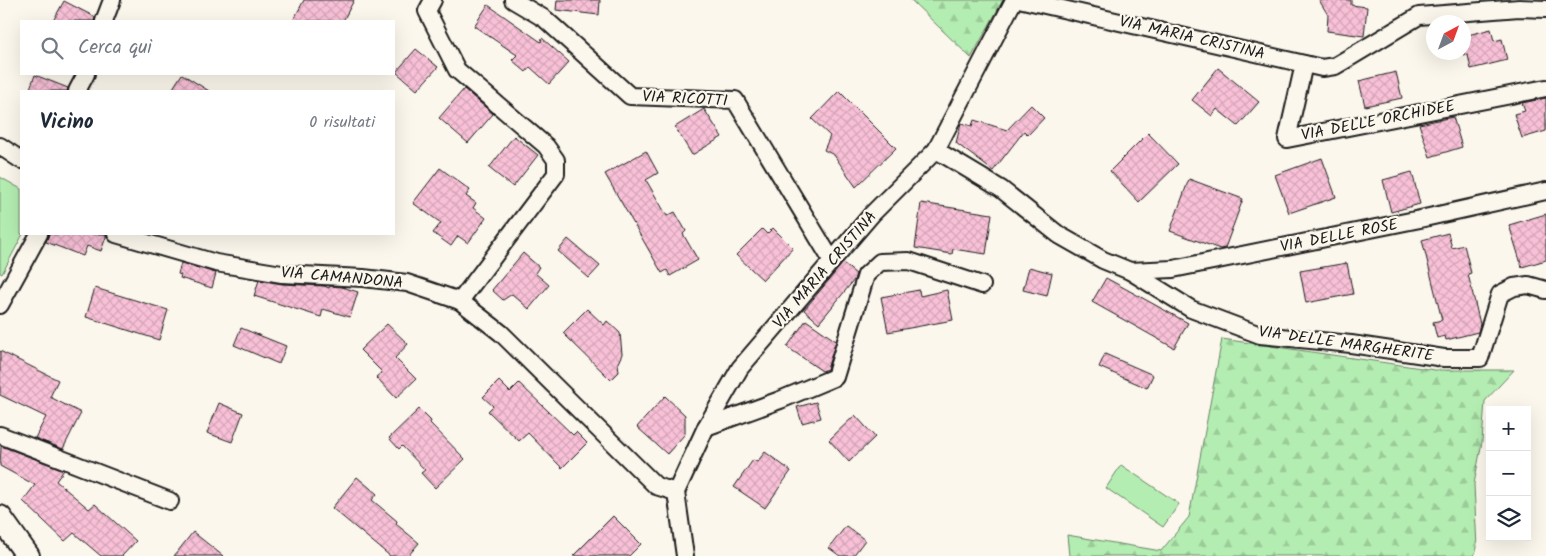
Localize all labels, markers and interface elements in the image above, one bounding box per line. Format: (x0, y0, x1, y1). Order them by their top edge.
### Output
street label: VIA MARIA CRISTINA (1117, 9, 1268, 67)
north arrow (1426, 15, 1471, 60)
search box (20, 20, 395, 75)
text: Cerca qui (78, 33, 152, 63)
icon: search (38, 34, 66, 62)
street label: VIA RICOTTI (642, 84, 728, 114)
street label: VIA DELLE ORCHIDEE (1299, 94, 1458, 148)
text: Vicino (40, 106, 94, 139)
text: 0 risultati (309, 110, 375, 135)
street label: VIA MARIA CRISTINA (767, 205, 883, 334)
street label: VIA DELLE ROSE (1278, 212, 1401, 260)
street label: VIA CAMANDONA (280, 260, 405, 296)
street label: VIA DELLE MARGHERITE (1257, 319, 1436, 369)
map controls (1486, 406, 1531, 541)
button: + (1486, 406, 1531, 451)
button: − (1486, 451, 1531, 496)
button: layers (1486, 496, 1531, 541)

